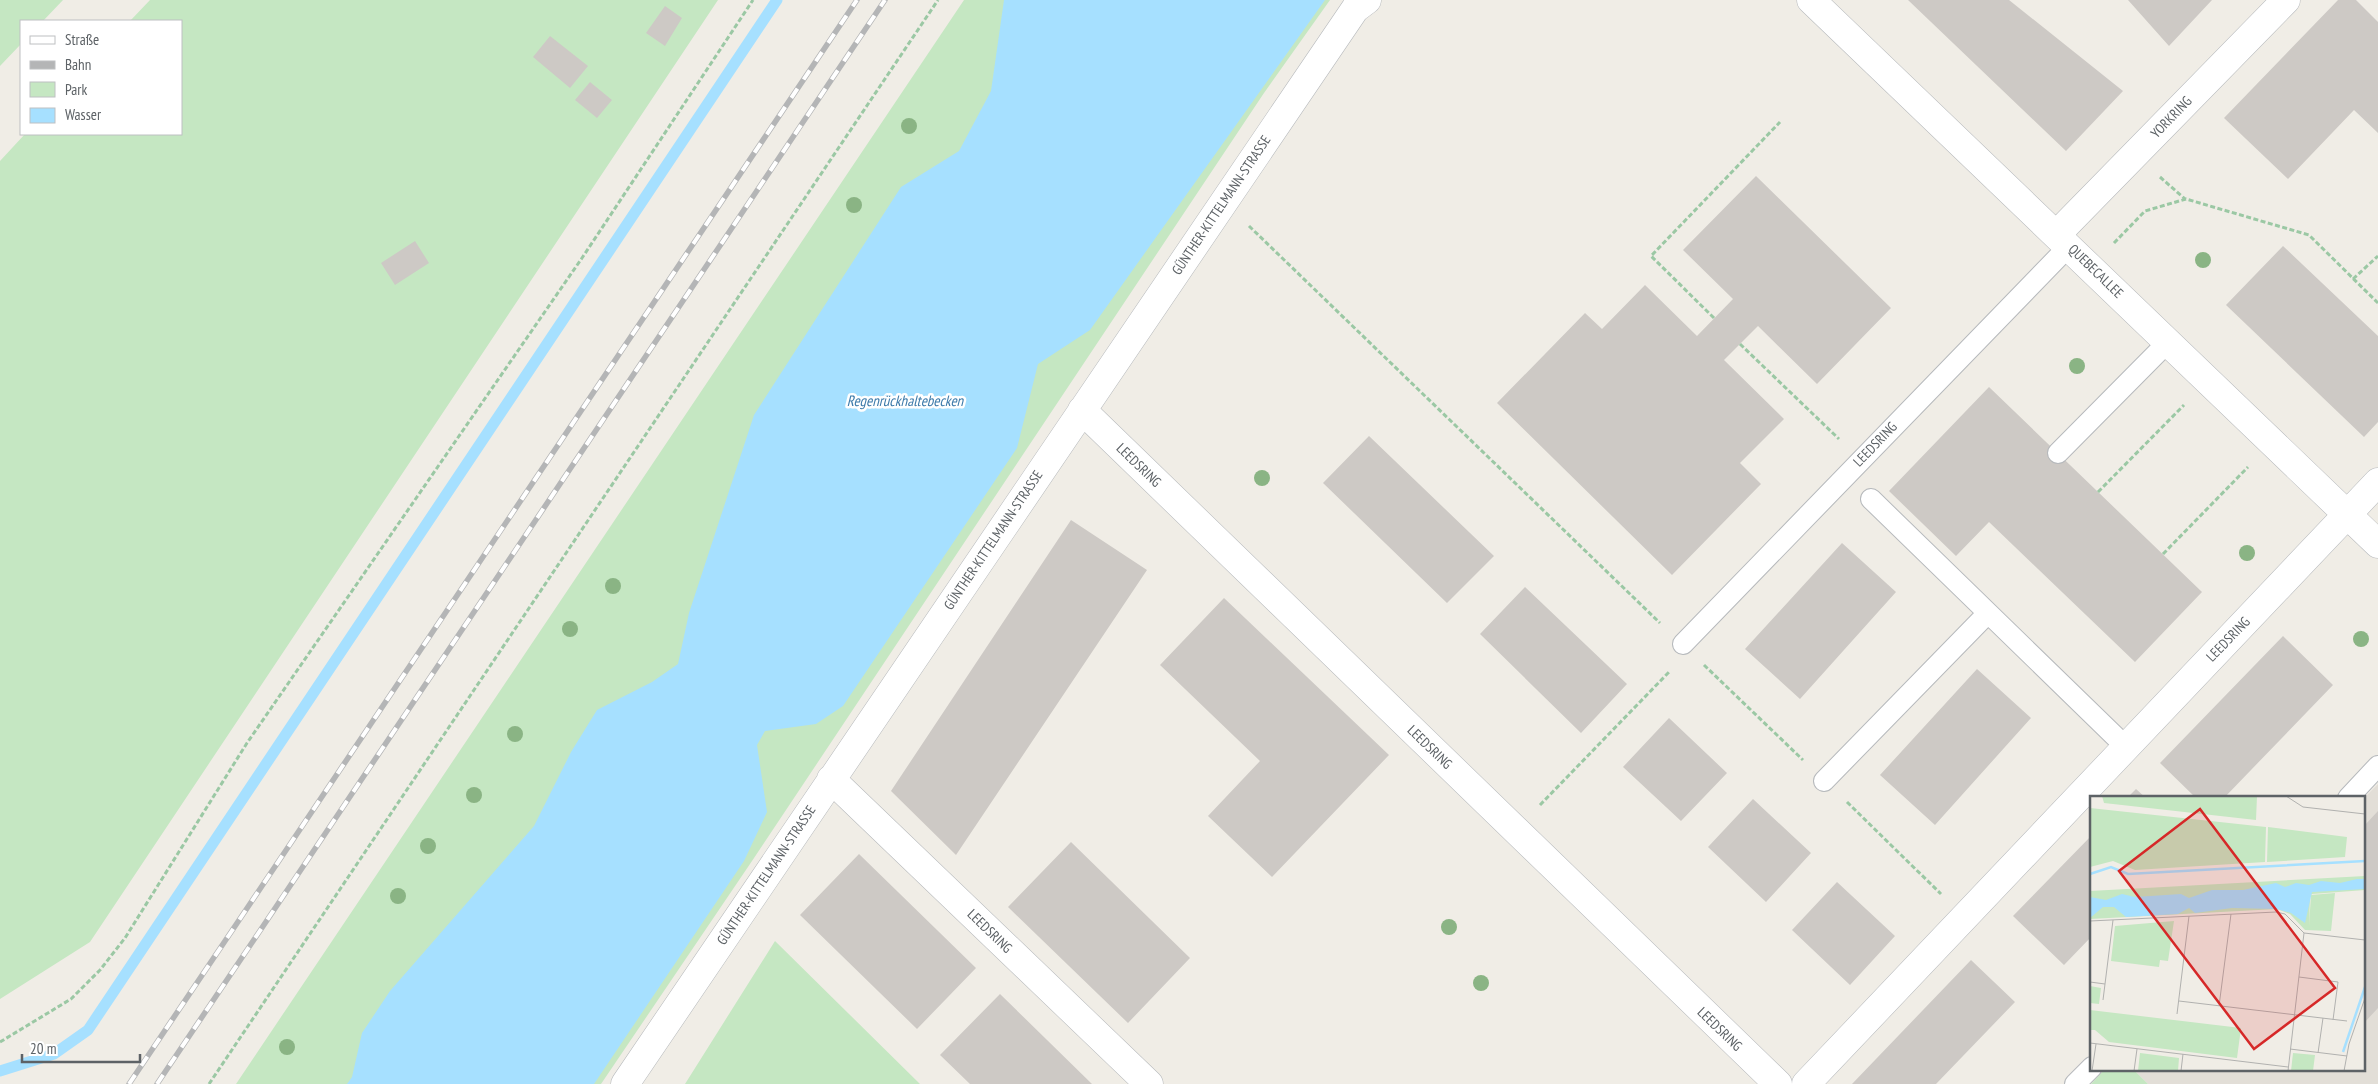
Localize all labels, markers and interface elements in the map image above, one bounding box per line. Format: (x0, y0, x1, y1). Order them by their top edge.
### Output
legend (20, 20, 182, 135)
text: Straße (65, 30, 99, 49)
text: Bahn (65, 55, 91, 74)
text: Park (65, 80, 87, 99)
street label: YORKRING (2147, 92, 2195, 142)
text: Wasser (65, 105, 102, 124)
street label: GÜNTHER-KITTELMANN-STRASSE (1168, 132, 1274, 278)
street label: QUEBECALLEE (2065, 240, 2127, 302)
water label: Regenrückhaltebecken (847, 391, 965, 410)
street label: LEEDSRING (1849, 418, 1901, 470)
street label: LEEDSRING (1113, 439, 1165, 491)
street label: GÜNTHER-KITTELMANN-STRASSE (940, 467, 1046, 613)
street label: LEEDSRING (2202, 613, 2254, 665)
street label: LEEDSRING (1404, 721, 1456, 773)
inset map (2090, 796, 2366, 1072)
street label: GÜNTHER-KITTELMANN-STRASSE (713, 802, 819, 948)
street label: LEEDSRING (964, 905, 1016, 957)
street label: LEEDSRING (1694, 1003, 1746, 1055)
scale bar (22, 1032, 140, 1064)
text: 20 m (30, 1039, 56, 1058)

